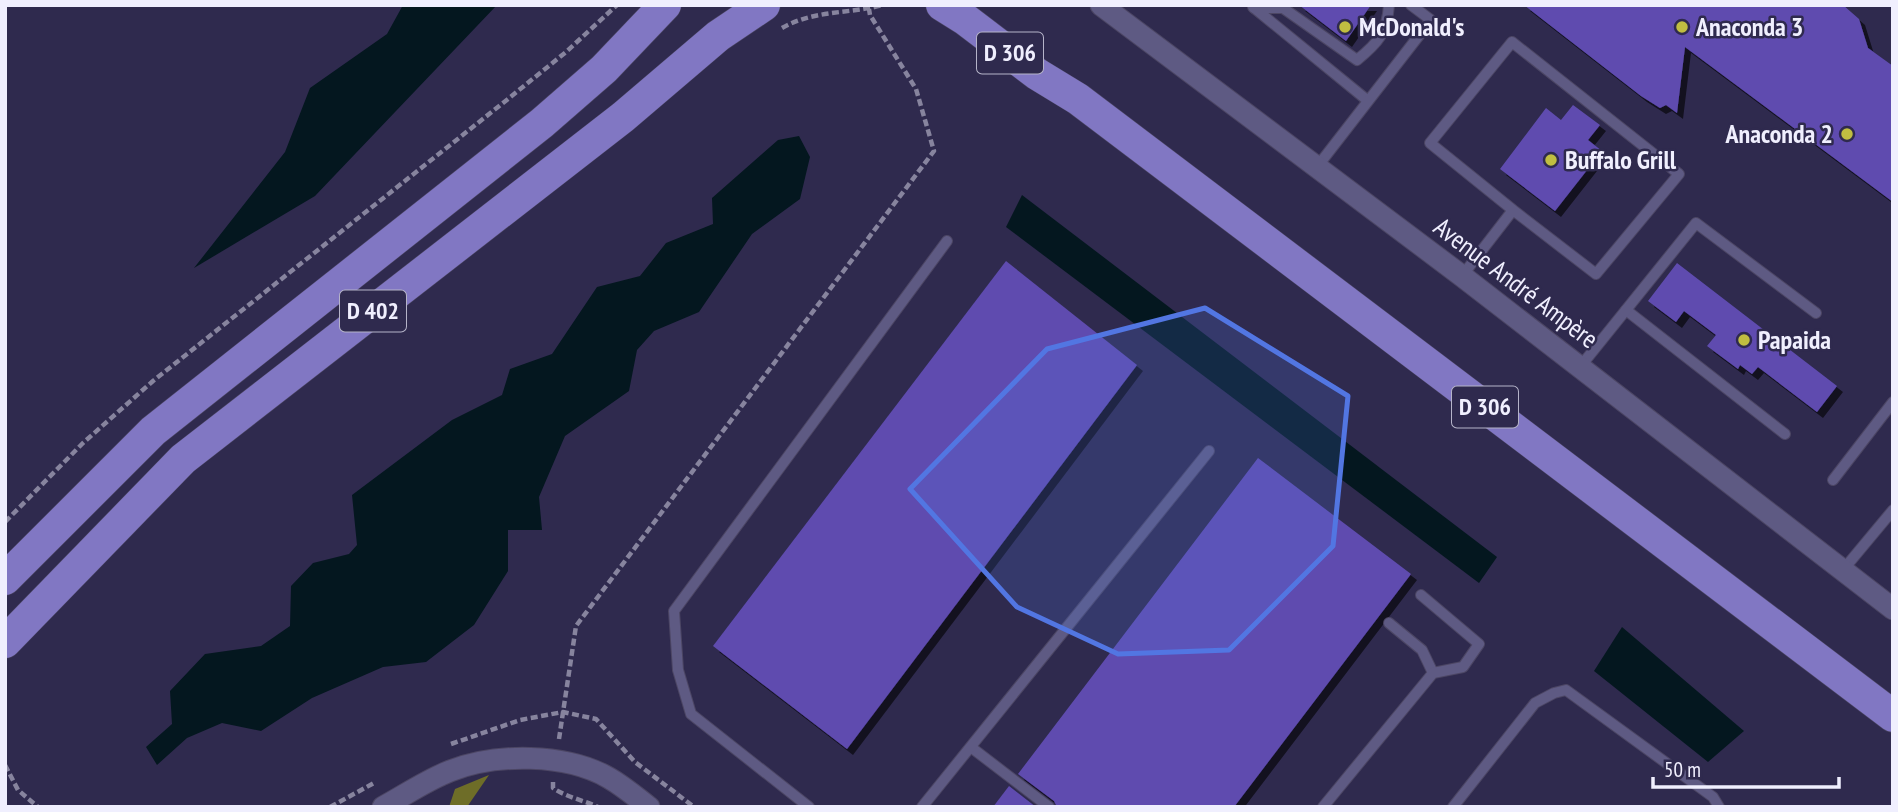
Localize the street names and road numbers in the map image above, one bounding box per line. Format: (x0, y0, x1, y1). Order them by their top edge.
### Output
road number: D 306 (977, 32, 1043, 74)
street label: Avenue André Ampère (1428, 210, 1605, 355)
road number: D 402 (340, 290, 406, 332)
road number: D 306 (1452, 386, 1518, 428)

